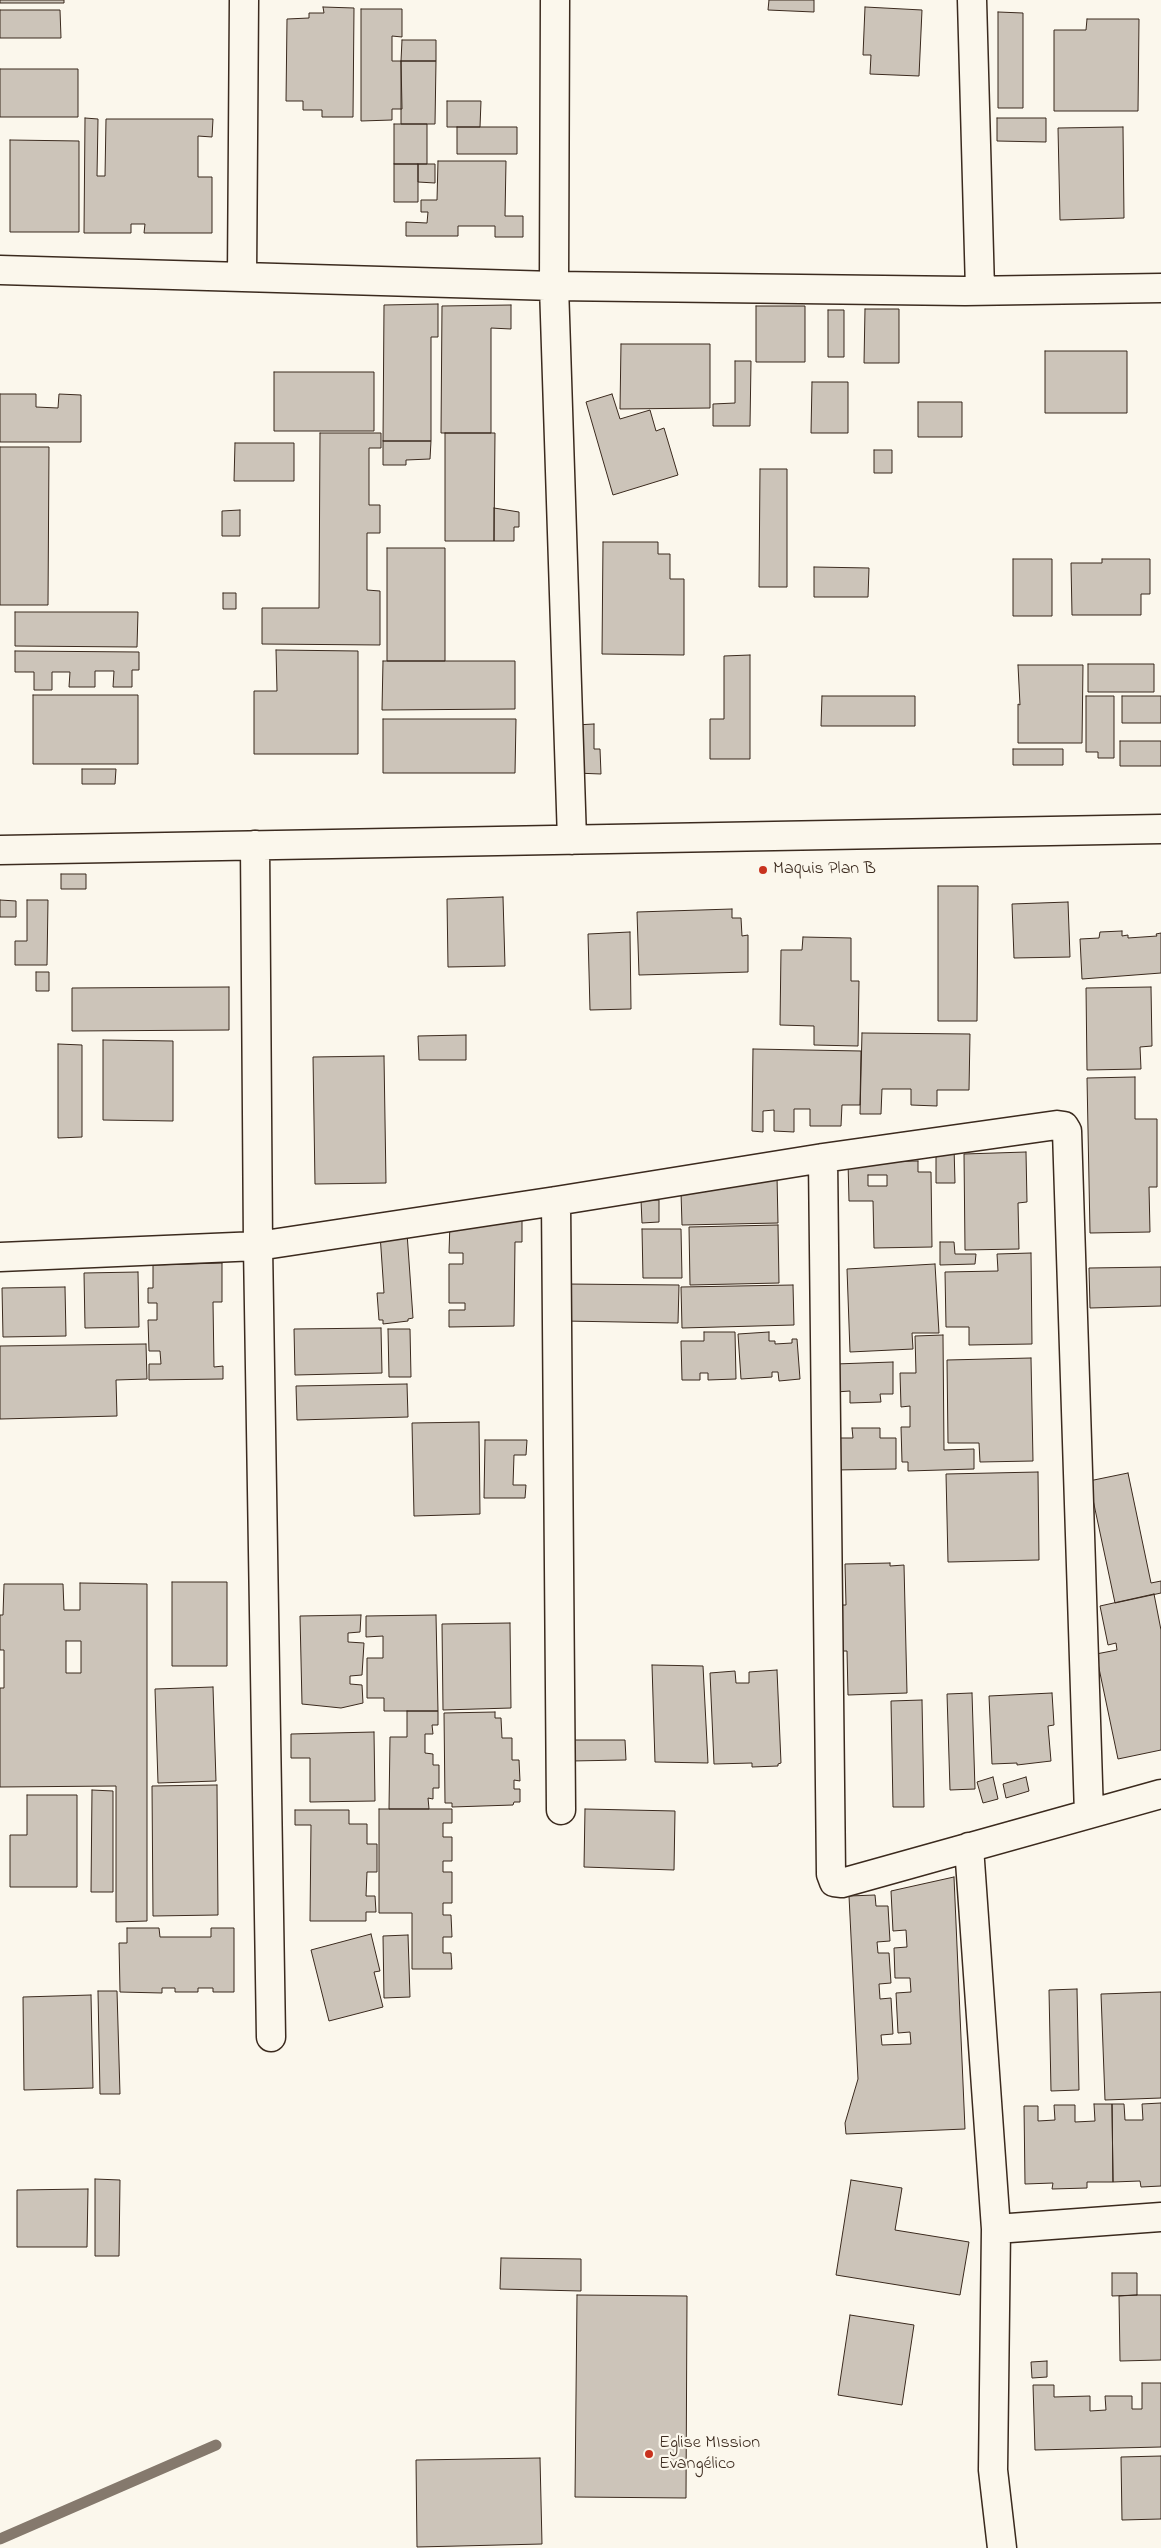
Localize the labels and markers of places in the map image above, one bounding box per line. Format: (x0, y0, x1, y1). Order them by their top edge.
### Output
place label: Maquis Plan B (773, 859, 876, 881)
marker: Maquis Plan B (757, 864, 769, 876)
place label: Eglise MIssion Evangélico (659, 2433, 760, 2476)
marker: Eglise MIssion Evangélico (643, 2448, 655, 2460)

